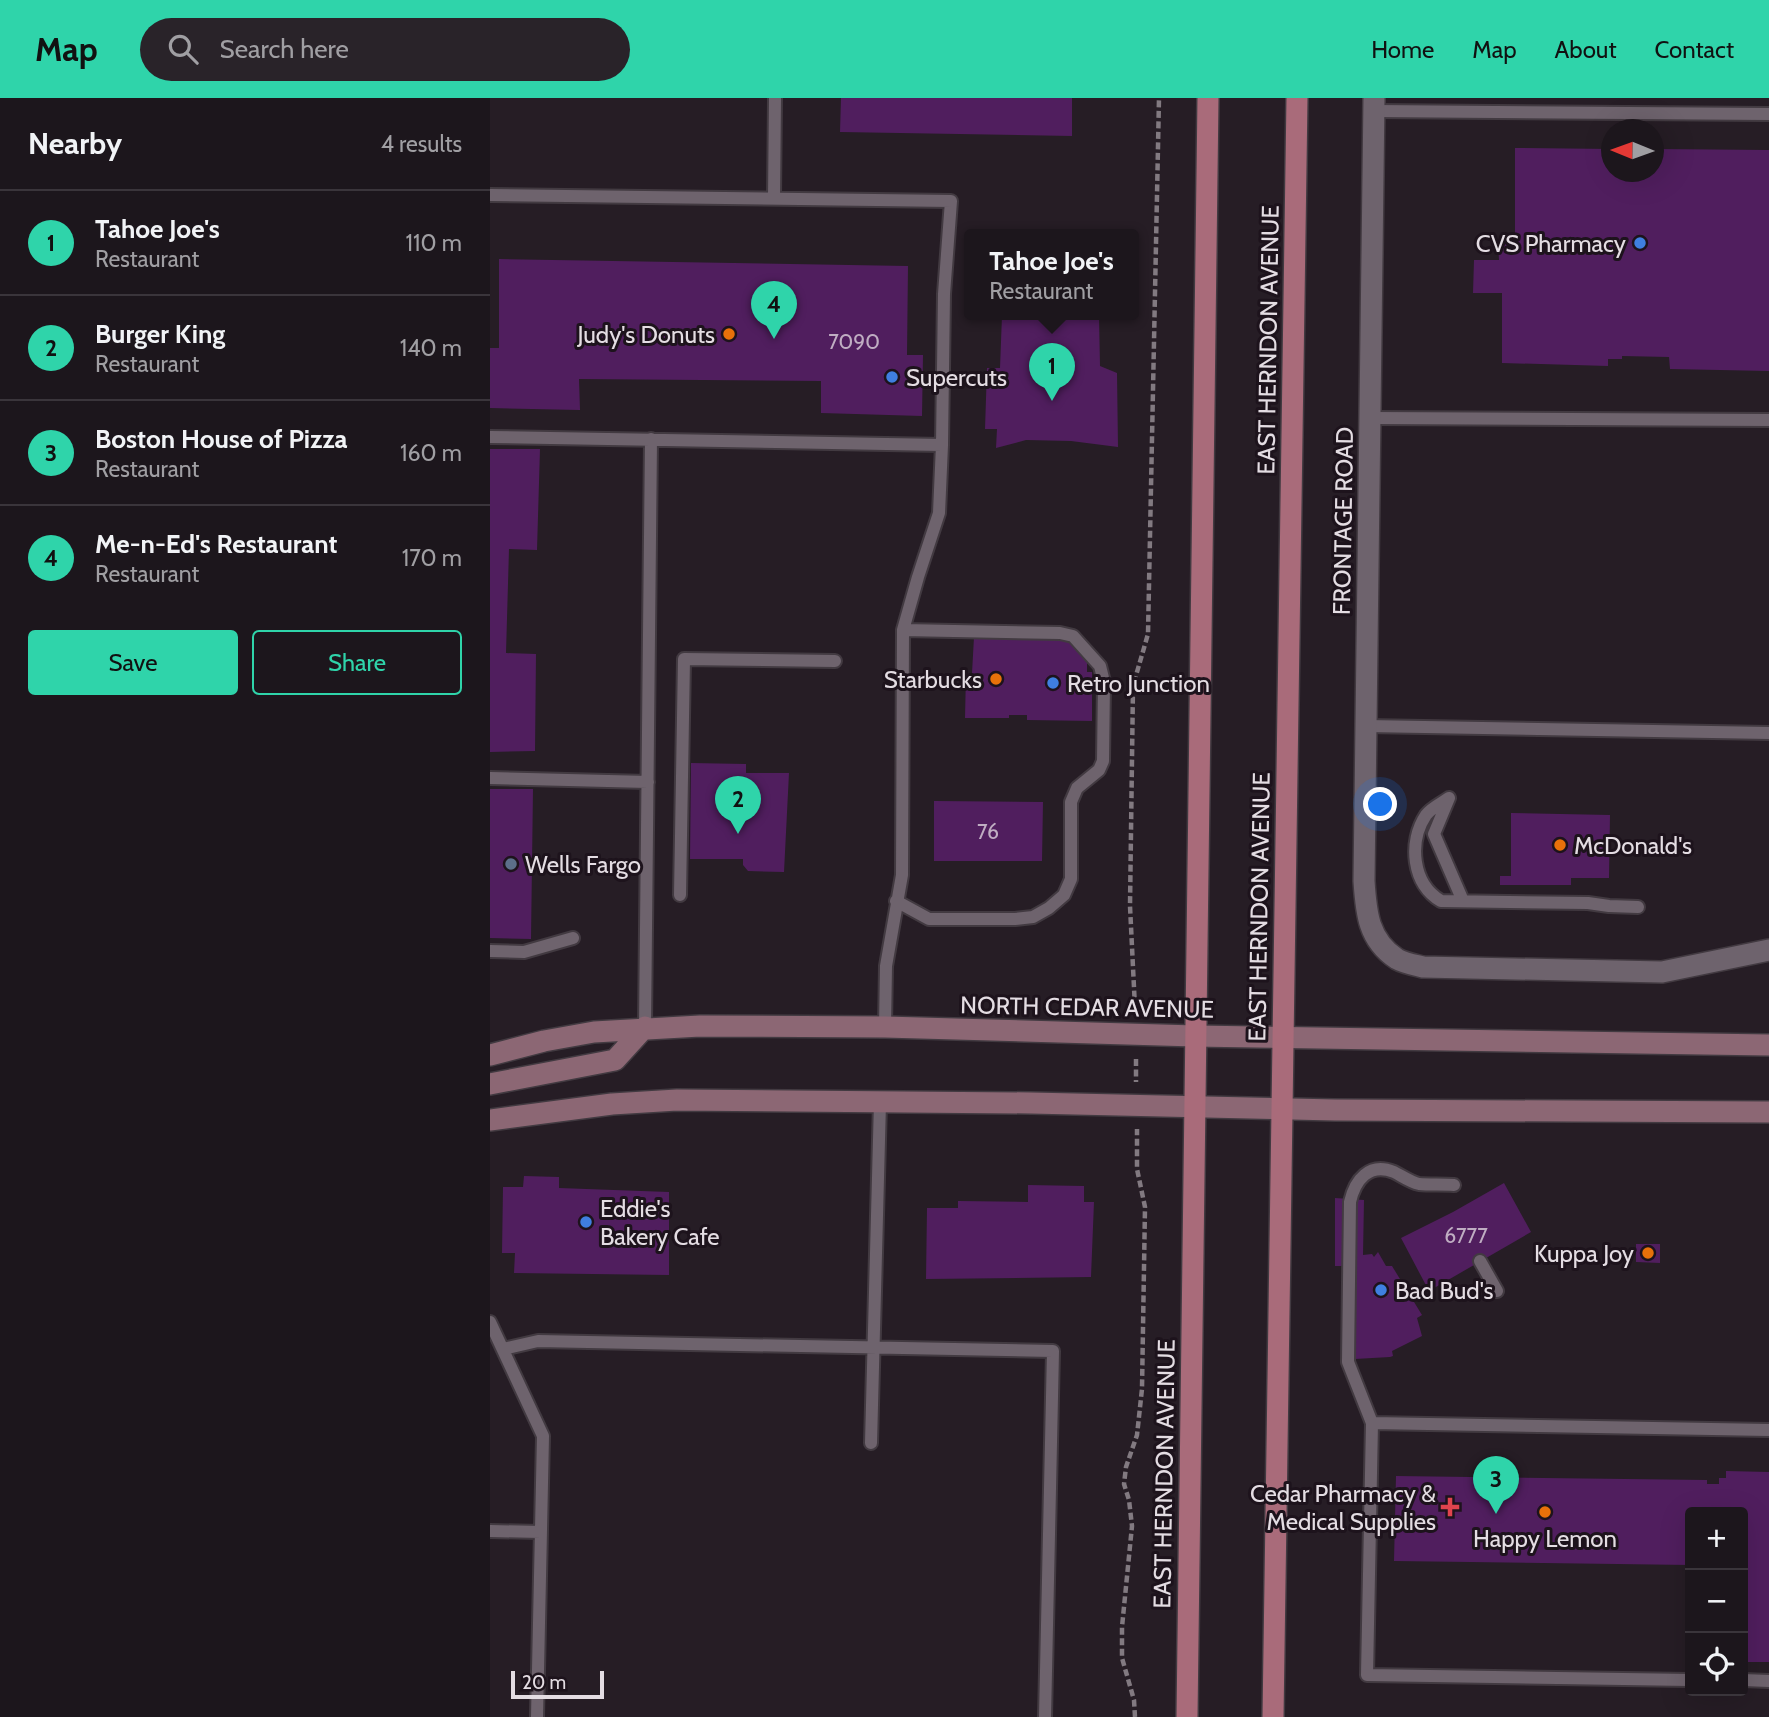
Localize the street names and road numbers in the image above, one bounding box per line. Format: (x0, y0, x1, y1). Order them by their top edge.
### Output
street label: EAST HERNDON AVENUE (1251, 205, 1285, 475)
street label: FRONTAGE ROAD (1327, 427, 1359, 615)
street label: EAST HERNDON AVENUE (1242, 772, 1276, 1042)
street label: NORTH CEDAR AVENUE (960, 990, 1214, 1024)
street label: EAST HERNDON AVENUE (1147, 1339, 1181, 1609)

